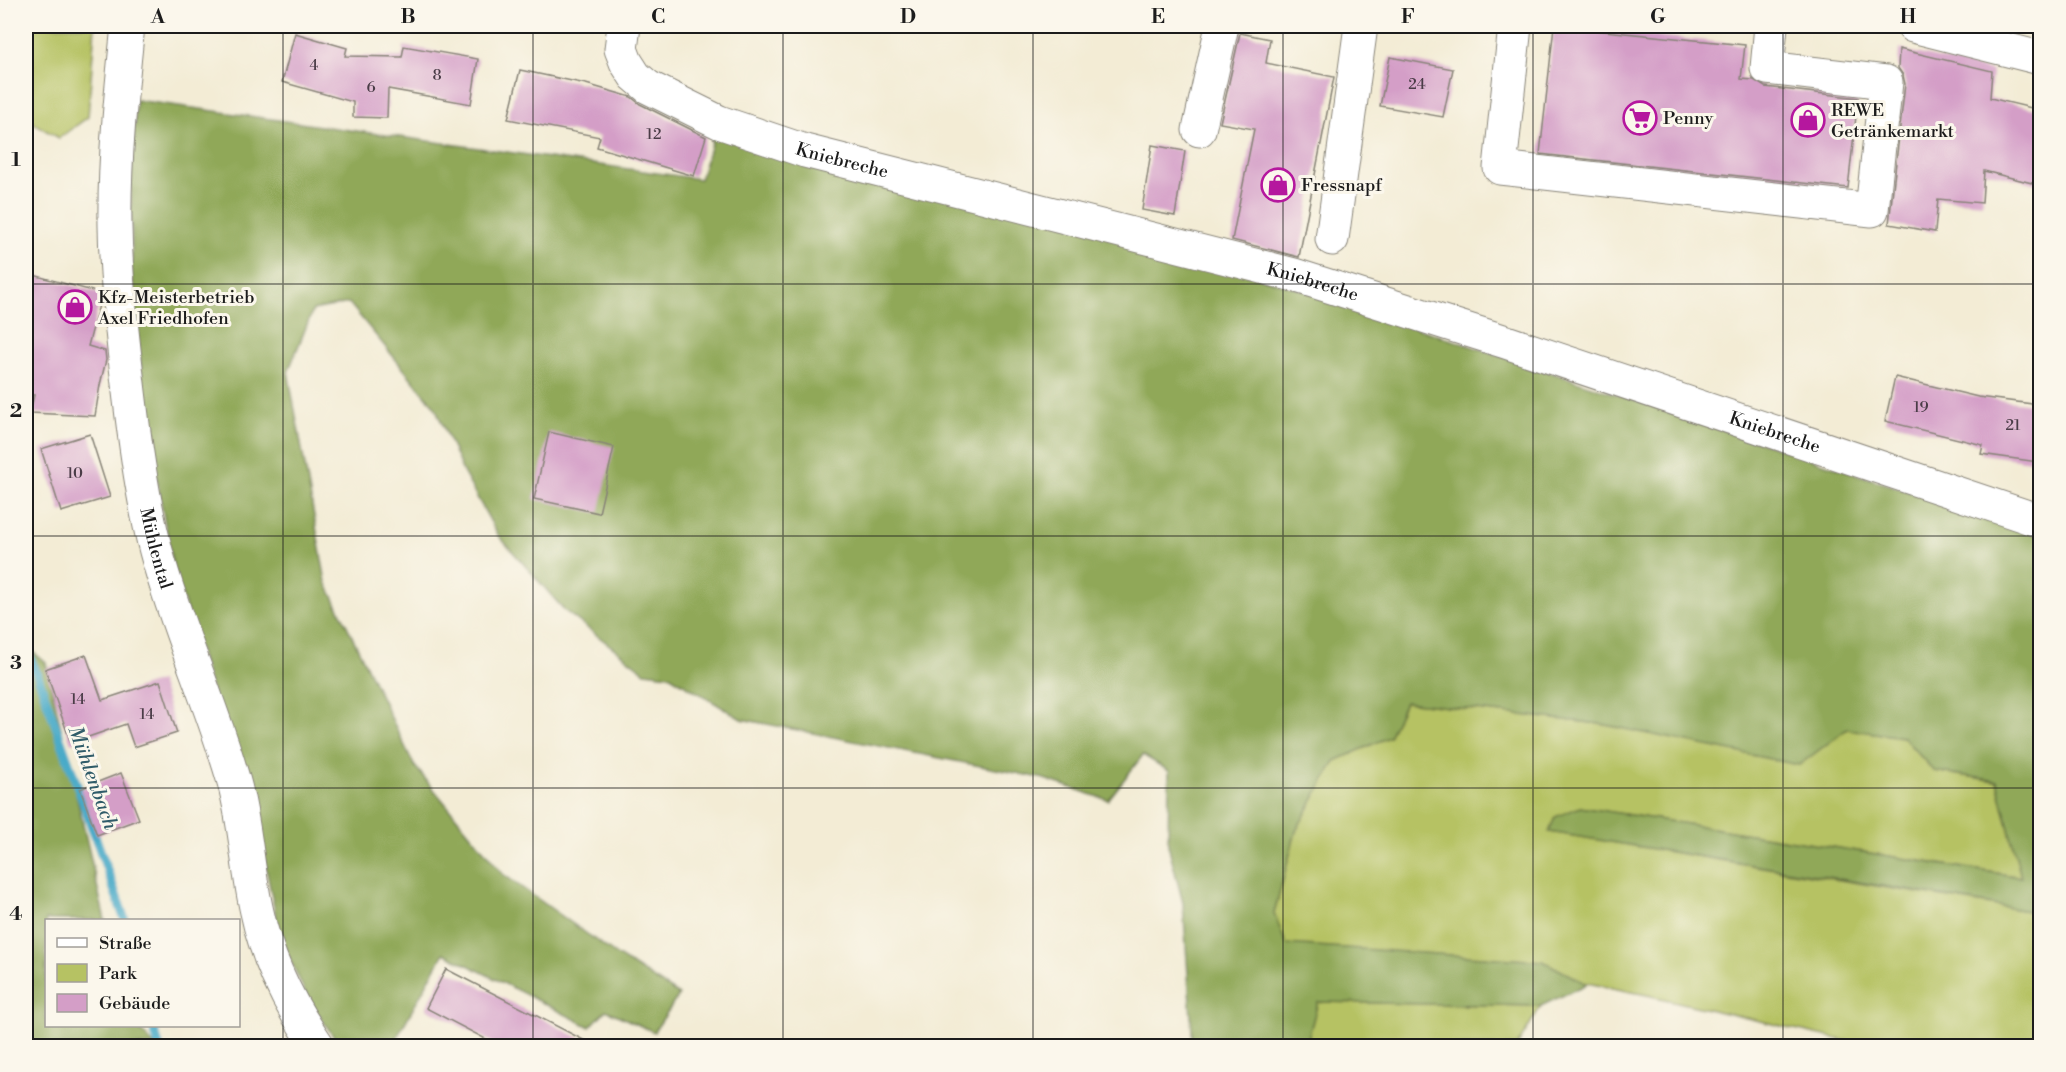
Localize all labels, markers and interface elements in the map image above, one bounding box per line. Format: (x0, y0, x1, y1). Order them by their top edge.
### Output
text: A (150, 5, 166, 30)
text: B (400, 5, 416, 30)
text: C (651, 5, 665, 30)
text: D (900, 5, 916, 30)
text: E (1151, 5, 1165, 30)
text: F (1401, 5, 1415, 30)
text: G (1650, 5, 1666, 30)
text: H (1900, 5, 1917, 30)
house number: 4 (310, 56, 319, 75)
house number: 8 (432, 66, 442, 85)
house number: 24 (1408, 75, 1426, 94)
house number: 6 (366, 78, 376, 97)
place label: REWE Getränkemarkt (1831, 99, 1954, 143)
supermarket icon: Penny (1622, 100, 1658, 136)
shop icon: REWE Getränkemarkt (1790, 102, 1826, 138)
place label: Penny (1663, 107, 1714, 130)
house number: 12 (646, 125, 662, 144)
street label: Kniebreche (793, 137, 891, 183)
text: 1 (11, 148, 21, 173)
shop icon: Fressnapf (1260, 167, 1296, 203)
place label: Fressnapf (1301, 174, 1383, 197)
street label: Kniebreche (1264, 257, 1361, 306)
place label: Kfz-Meisterbetrieb Axel Friedhofen (97, 286, 254, 330)
shop icon: Kfz-Meisterbetrieb Axel Friedhofen (57, 289, 93, 325)
house number: 19 (1913, 398, 1929, 417)
text: 2 (10, 399, 22, 424)
street label: Kniebreche (1726, 406, 1823, 458)
house number: 21 (2005, 416, 2021, 435)
house number: 10 (67, 464, 83, 483)
street label: Mühlental (135, 506, 178, 593)
text: 3 (10, 651, 22, 676)
house number: 14 (71, 690, 85, 709)
house number: 14 (140, 705, 154, 724)
water label: Mühlenbach (62, 723, 123, 834)
text: 4 (9, 902, 23, 927)
legend (45, 919, 240, 1027)
text: Straße (99, 932, 152, 955)
text: Park (99, 962, 138, 985)
text: Gebäude (99, 992, 170, 1015)

